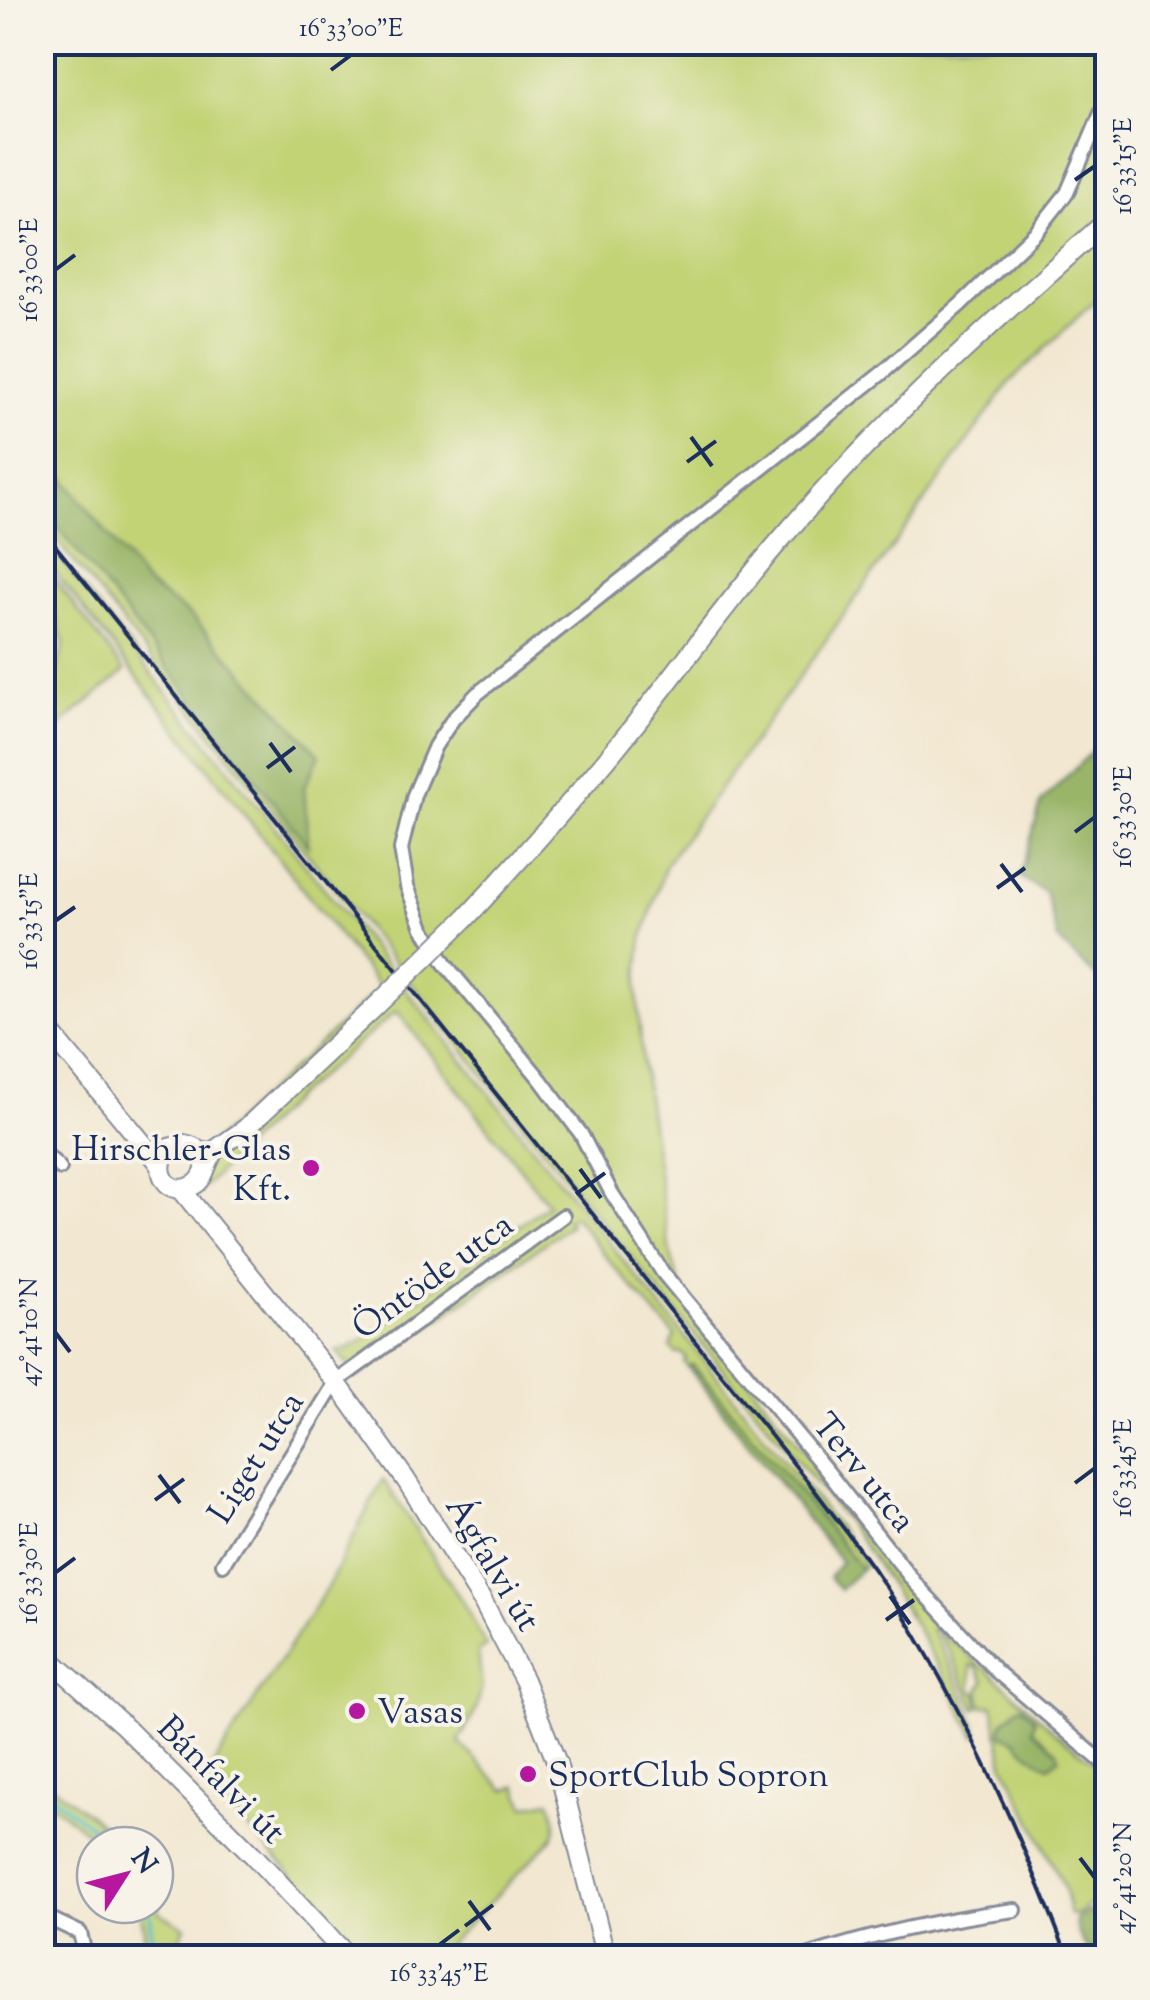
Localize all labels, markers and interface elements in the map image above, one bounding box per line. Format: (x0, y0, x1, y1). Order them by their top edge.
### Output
text: 16°33'00"E (299, 12, 403, 48)
text: 16°33'15"E (1107, 118, 1143, 214)
text: 16°33'00"E (13, 218, 49, 322)
text: 16°33'30"E (1107, 766, 1143, 868)
text: 16°33'15"E (13, 873, 49, 969)
place label: Hirschler-Glas Kft. (71, 1126, 291, 1217)
marker: Hirschler-Glas Kft. (300, 1157, 322, 1179)
street label: Öntöde utca (343, 1202, 525, 1354)
text: 47°41'10"N (13, 1277, 49, 1387)
street label: Liget utca (197, 1383, 319, 1535)
street label: Terv utca (798, 1403, 926, 1545)
text: 16°33'45"E (1107, 1419, 1143, 1517)
street label: Ágfalvi út (430, 1487, 552, 1642)
text: 16°33'30"E (13, 1522, 49, 1624)
place label: Vasas (377, 1689, 463, 1740)
marker: Vasas (346, 1700, 368, 1722)
street label: Bánfalvi út (143, 1705, 296, 1858)
place label: SportClub Sopron (548, 1752, 829, 1803)
marker: SportClub Sopron (517, 1763, 539, 1785)
text: 47°41'20"N (1107, 1822, 1143, 1934)
north arrow (75, 1825, 175, 1925)
text: N (120, 1841, 166, 1883)
text: 16°33'45"E (390, 1957, 488, 1993)

